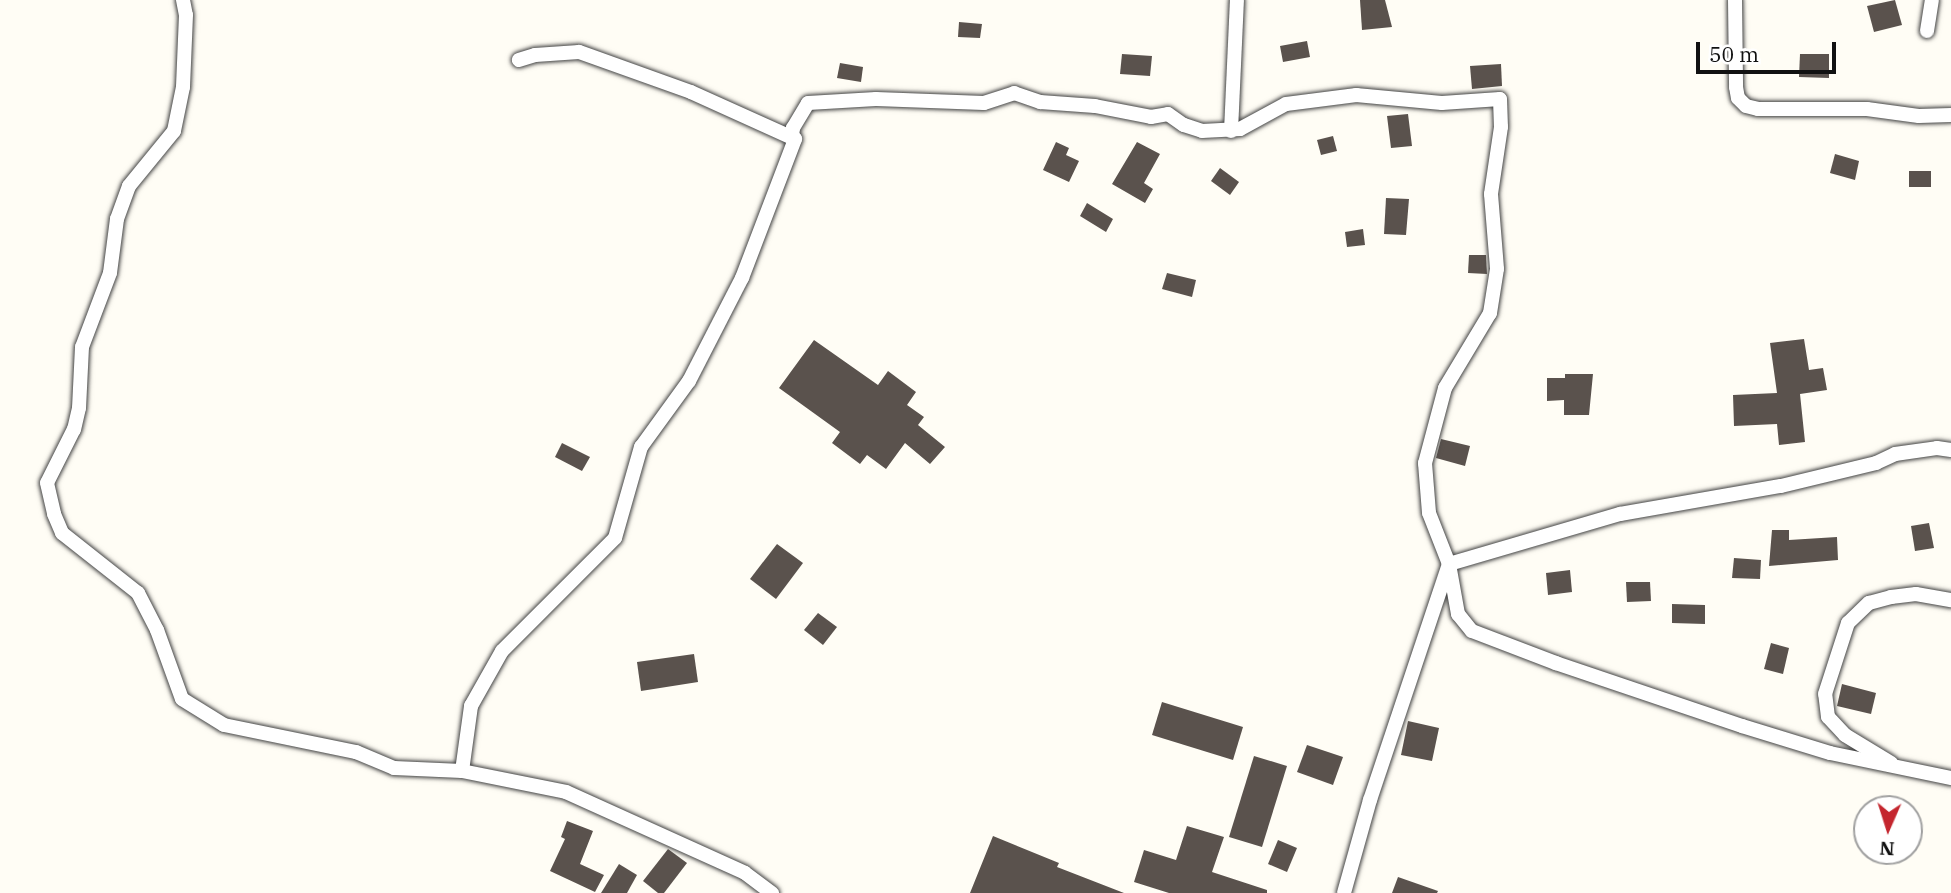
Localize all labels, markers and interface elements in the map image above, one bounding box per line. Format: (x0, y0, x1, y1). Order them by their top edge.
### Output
scale bar (1699, 28, 1839, 72)
text: 50 m (1709, 40, 1759, 68)
north arrow (1853, 795, 1923, 865)
text: N (1879, 837, 1895, 861)

